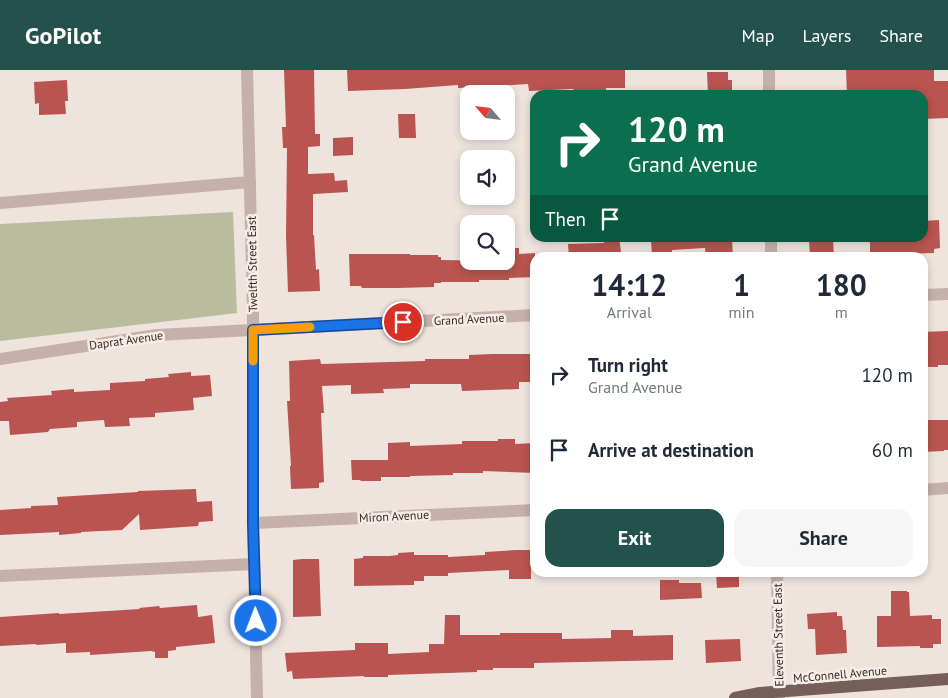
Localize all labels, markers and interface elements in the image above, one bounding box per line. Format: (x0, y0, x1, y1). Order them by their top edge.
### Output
text: GoPilot (25, 20, 101, 51)
text: Map (742, 24, 774, 47)
text: Layers (802, 24, 851, 47)
text: Share (879, 24, 923, 47)
north arrow (460, 85, 515, 140)
map controls (460, 85, 515, 270)
text: 120 m (628, 106, 725, 152)
icon: right (545, 110, 610, 175)
button: sound (460, 150, 515, 205)
text: Grand Avenue (628, 150, 758, 178)
icon: arrive (596, 205, 624, 233)
text: Then (545, 207, 586, 231)
button: search (460, 215, 515, 270)
street label: Twelfth Street East (244, 216, 260, 312)
text: 14:12 (591, 265, 667, 304)
text: 1 (733, 265, 750, 304)
text: 180 (816, 265, 867, 304)
pin (382, 301, 424, 343)
text: Arrival (607, 302, 652, 322)
text: min (729, 302, 755, 322)
text: m (835, 302, 848, 322)
icon: arrive (389, 308, 417, 336)
street label: Grand Avenue (433, 310, 505, 328)
street label: Daprat Avenue (88, 327, 164, 353)
text: Turn right (588, 353, 668, 377)
icon: right (545, 361, 573, 389)
text: 120 m (861, 363, 913, 387)
text: Grand Avenue (588, 377, 682, 397)
icon: arrive (545, 436, 573, 464)
text: Arrive at destination (588, 438, 754, 462)
text: 60 m (872, 438, 913, 462)
street label: Miron Avenue (359, 507, 429, 525)
button: Exit (545, 509, 724, 567)
button: Share (734, 509, 913, 567)
street label: Eleventh Street East (770, 583, 786, 687)
position arrow (229, 594, 281, 646)
street label: McConnell Avenue (792, 662, 888, 686)

